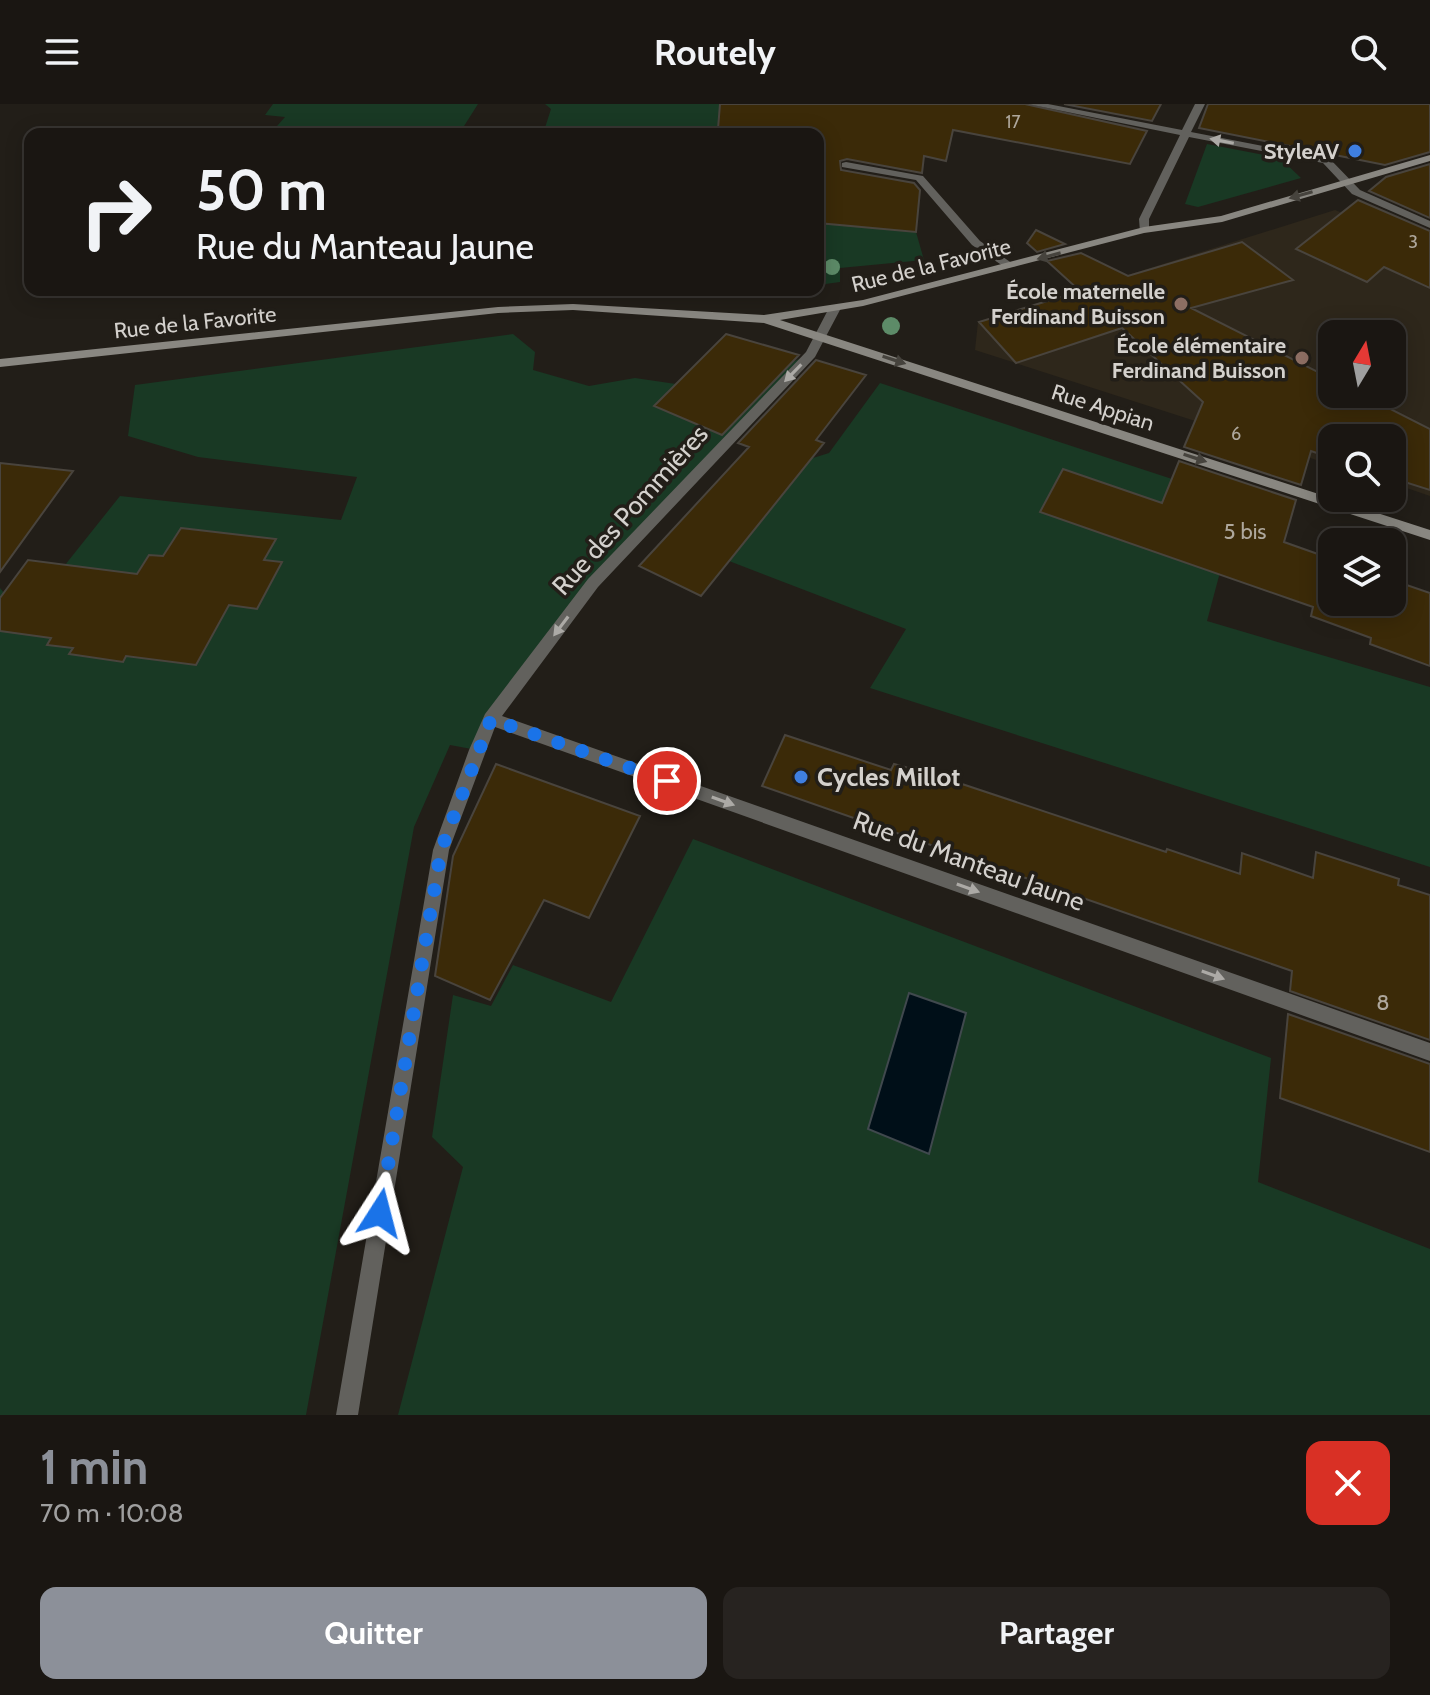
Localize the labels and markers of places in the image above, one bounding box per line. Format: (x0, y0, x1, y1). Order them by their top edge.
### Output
place label: StyleAV (1264, 138, 1339, 165)
marker: StyleAV (1346, 142, 1364, 160)
place label: École maternelle Ferdinand Buisson (991, 278, 1165, 330)
marker: École maternelle Ferdinand Buisson (1172, 295, 1190, 313)
place label: École élémentaire Ferdinand Buisson (1112, 332, 1286, 384)
marker: École élémentaire Ferdinand Buisson (1293, 349, 1311, 367)
pin (633, 747, 701, 815)
place label: Cycles Millot (817, 761, 960, 793)
marker: Cycles Millot (792, 768, 810, 786)

